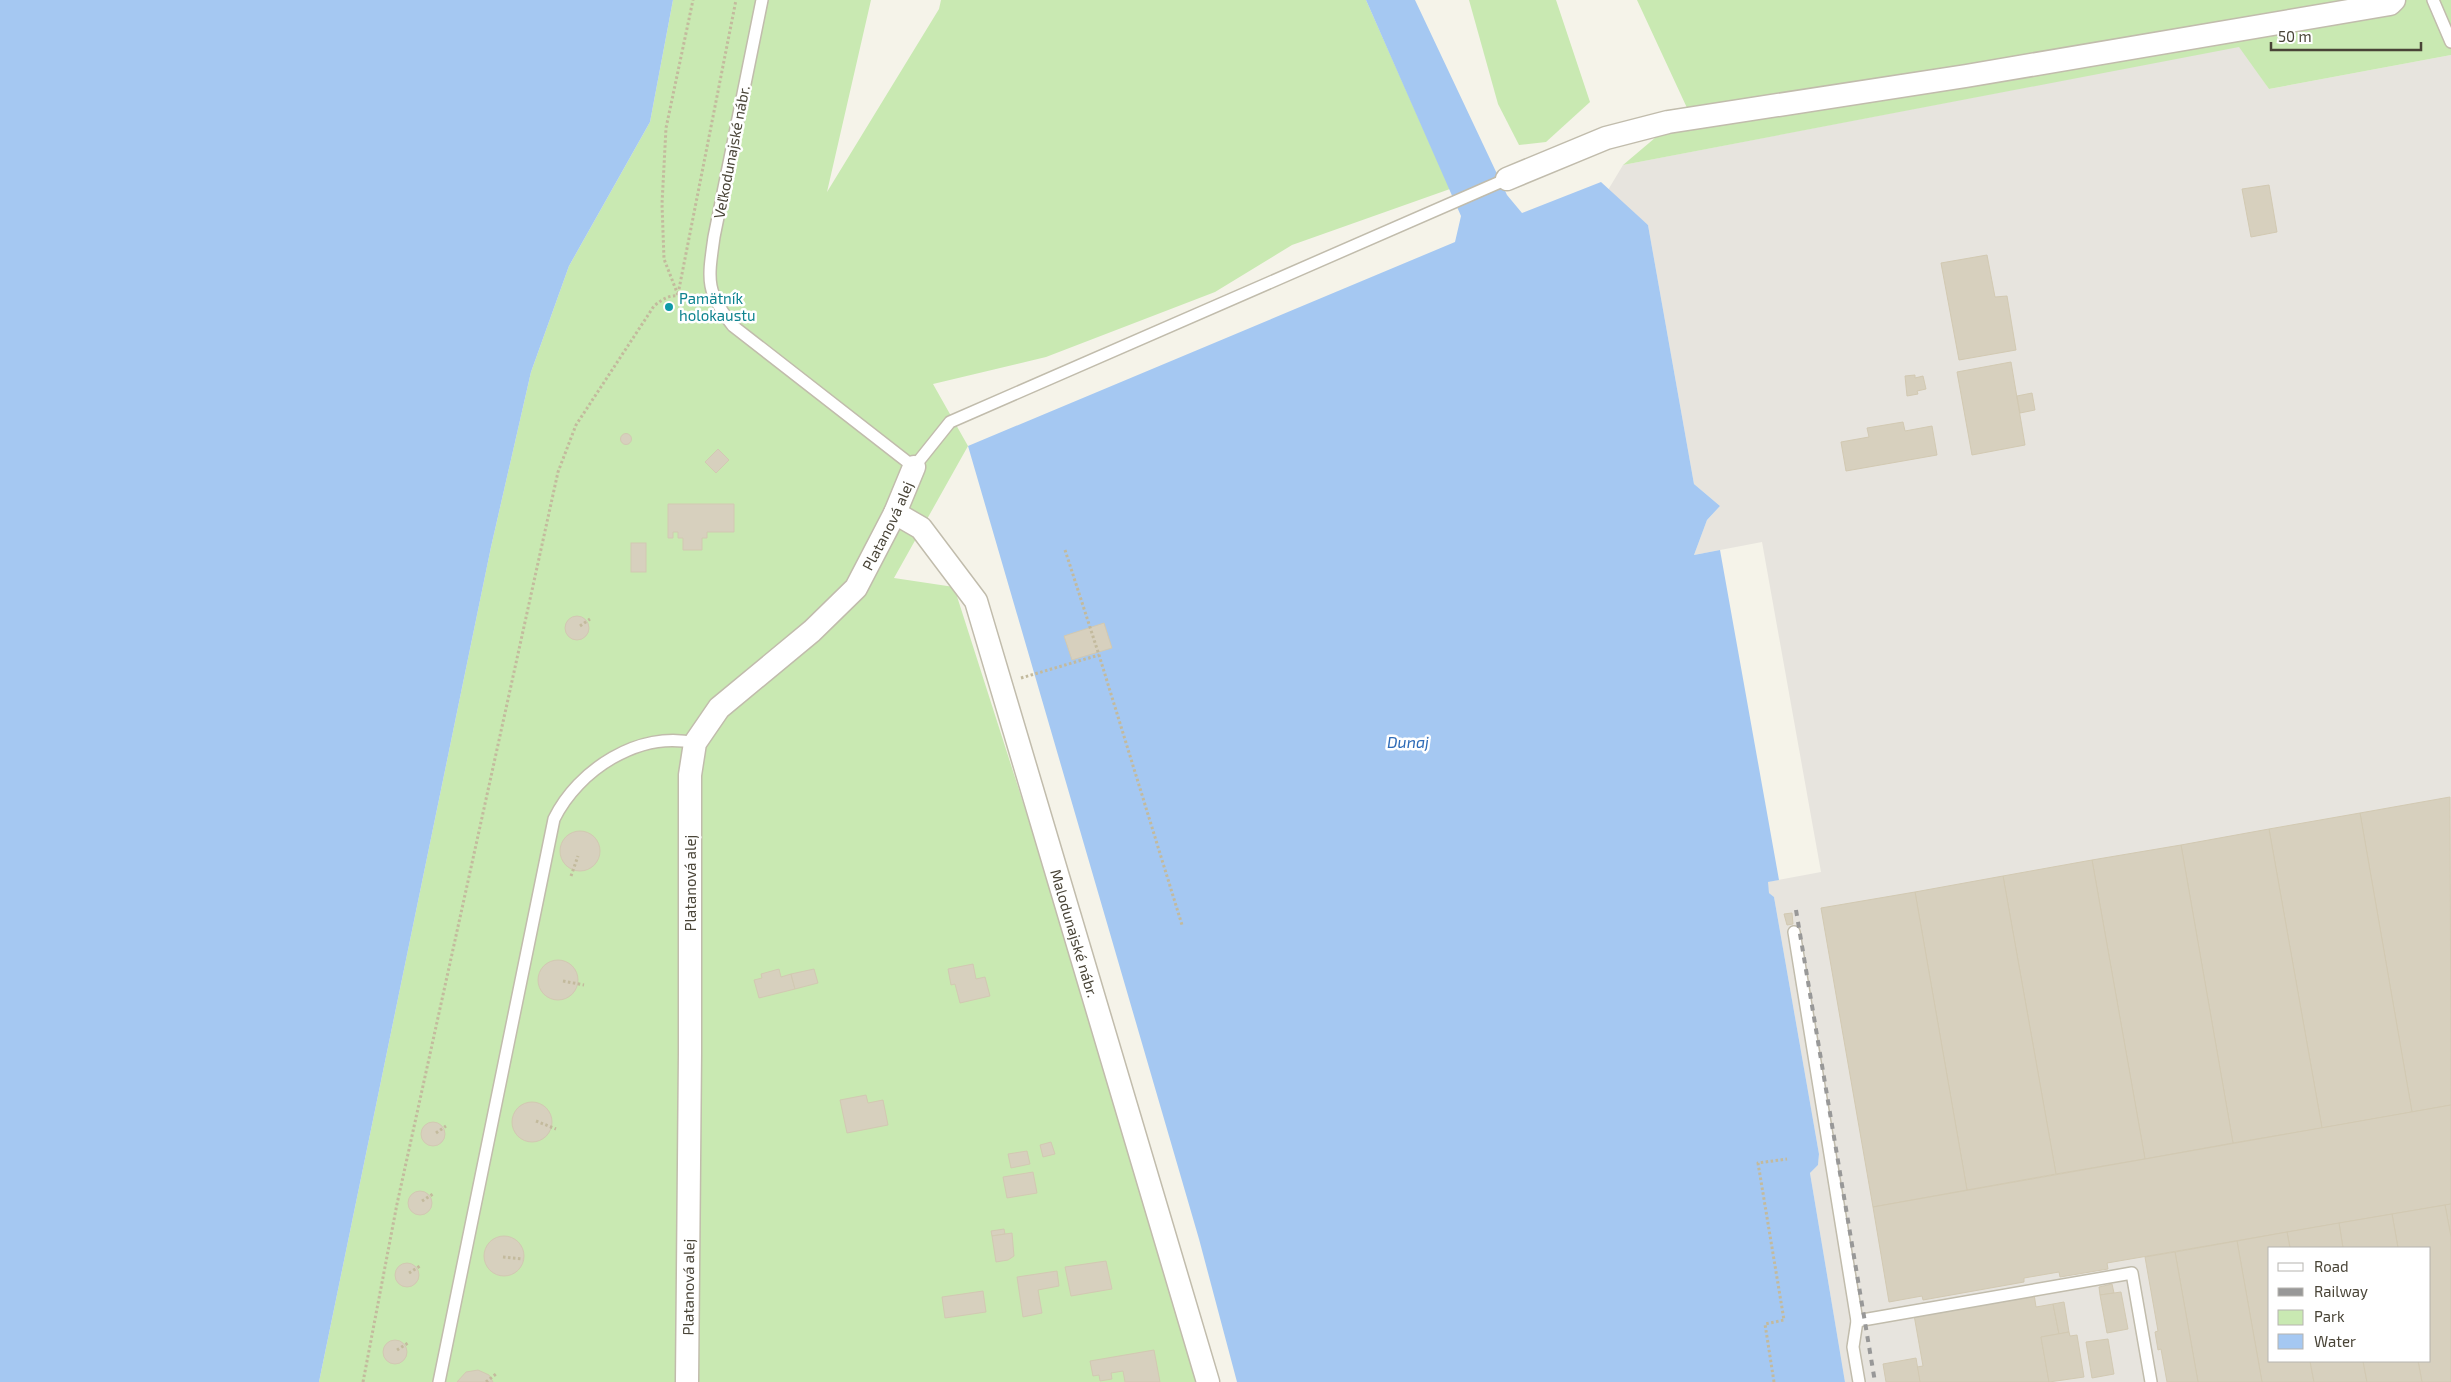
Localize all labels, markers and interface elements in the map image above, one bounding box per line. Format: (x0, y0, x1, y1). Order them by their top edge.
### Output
scale bar (2271, 20, 2421, 52)
text: 50 m (2278, 27, 2312, 45)
street label: Veľkodunajské nábr. (709, 84, 754, 220)
place label: Pamätník holokaustu (679, 289, 756, 324)
marker: Pamätník holokaustu (663, 301, 675, 313)
street label: Platanová alej (858, 478, 917, 573)
water label: Dunaj (1387, 732, 1429, 752)
street label: Platanová alej (681, 835, 700, 931)
street label: Malodunajské nábr. (1047, 867, 1102, 1000)
street label: Platanová alej (678, 1239, 698, 1335)
legend (2268, 1247, 2431, 1362)
text: Road (2314, 1257, 2349, 1275)
text: Railway (2314, 1282, 2368, 1300)
text: Park (2314, 1307, 2345, 1325)
text: Water (2314, 1332, 2356, 1350)

